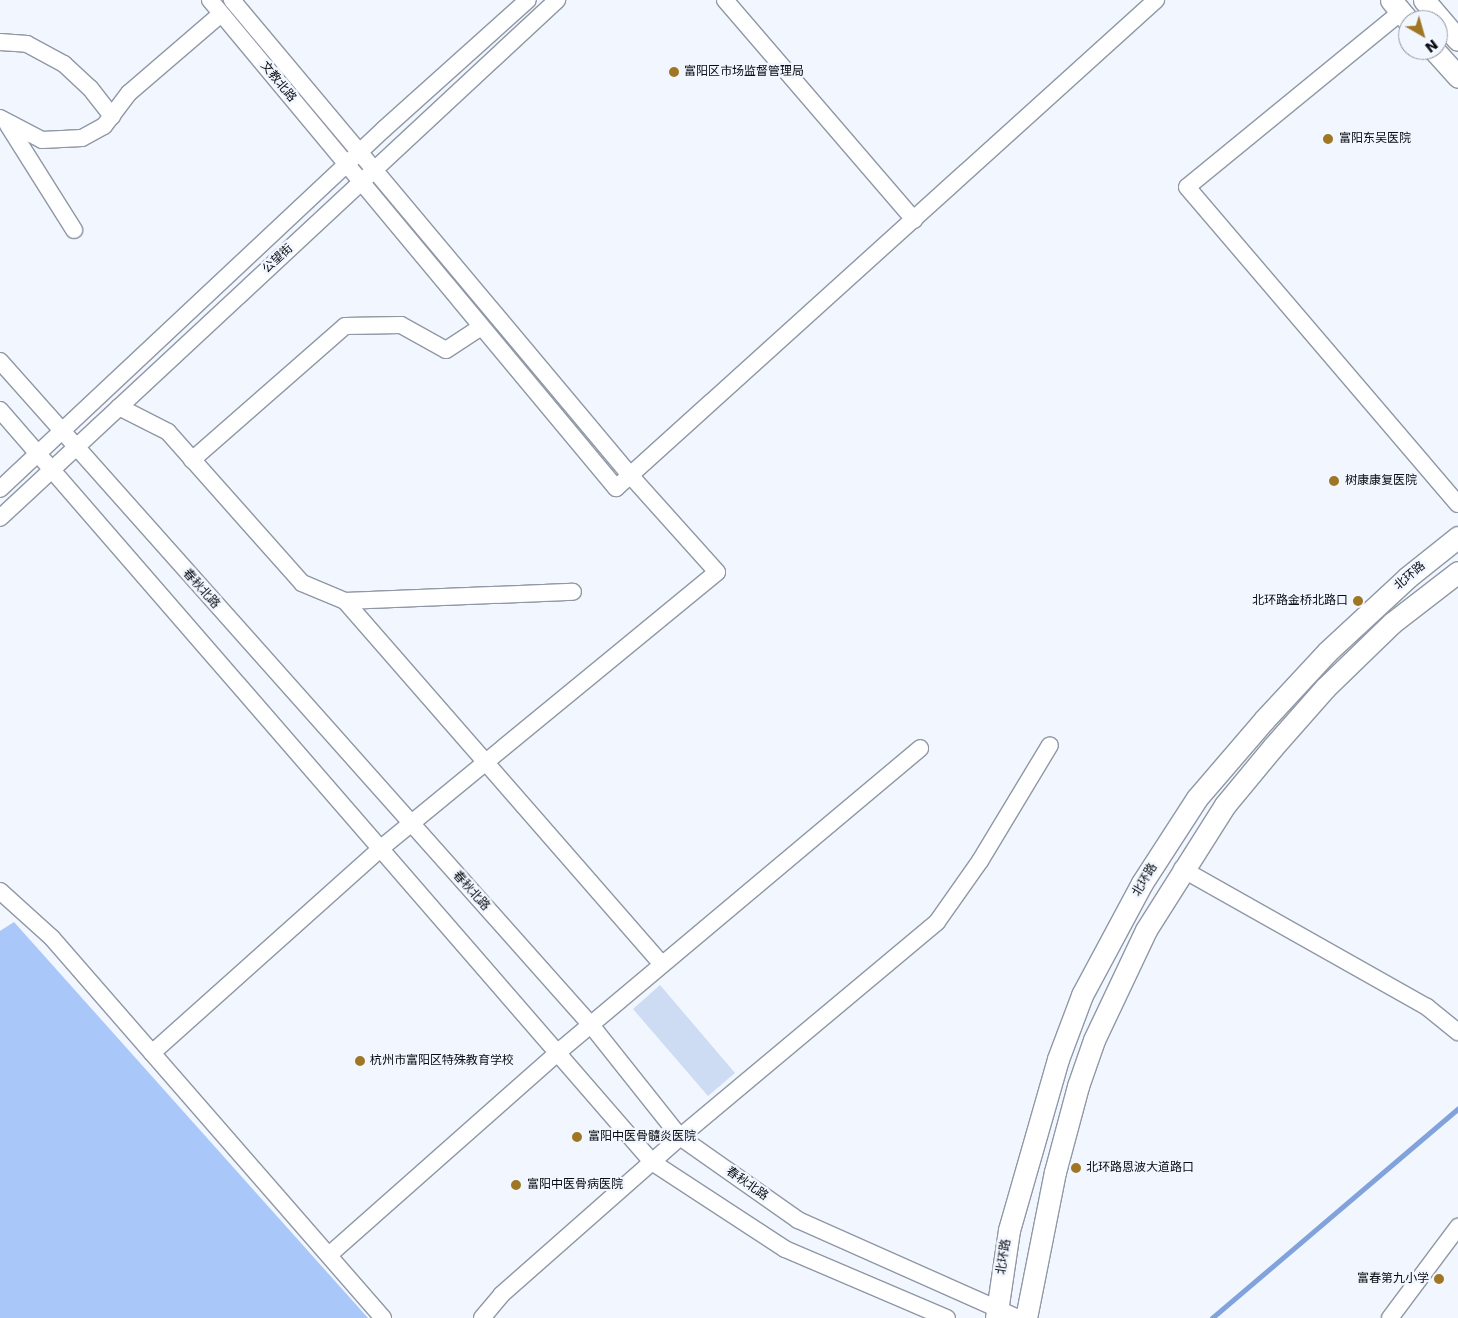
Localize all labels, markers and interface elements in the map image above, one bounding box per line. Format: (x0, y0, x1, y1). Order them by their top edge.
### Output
north arrow (1398, 10, 1448, 60)
text: N (1422, 36, 1441, 56)
street label: 文教北路 (257, 59, 299, 105)
place label: 富阳区市场监督管理局 (684, 65, 804, 79)
marker: 富阳区市场监督管理局 (668, 66, 680, 78)
marker: 富阳东吴医院 (1321, 132, 1335, 146)
place label: 富阳东吴医院 (1339, 132, 1411, 146)
street label: 公望街 (260, 241, 296, 277)
marker: 树康康复医院 (1327, 474, 1341, 488)
place label: 树康康复医院 (1345, 474, 1417, 488)
street label: 北环路 (1392, 559, 1428, 593)
street label: 春秋北路 (180, 566, 222, 612)
place label: 北环路金桥北路口 (1252, 594, 1348, 608)
marker: 北环路金桥北路口 (1352, 595, 1364, 607)
street label: 北环路 (1130, 861, 1160, 899)
street label: 春秋北路 (450, 868, 492, 914)
place label: 杭州市富阳区特殊教育学校 (370, 1054, 514, 1068)
marker: 杭州市富阳区特殊教育学校 (354, 1055, 366, 1067)
marker: 富阳中医骨髓炎医院 (570, 1130, 584, 1144)
place label: 富阳中医骨髓炎医院 (588, 1130, 696, 1144)
place label: 北环路恩波大道路口 (1086, 1161, 1194, 1175)
marker: 北环路恩波大道路口 (1070, 1162, 1082, 1174)
street label: 春秋北路 (723, 1164, 771, 1204)
marker: 富阳中医骨病医院 (509, 1178, 523, 1192)
place label: 富阳中医骨病医院 (527, 1178, 623, 1192)
street label: 北环路 (994, 1238, 1014, 1276)
place label: 富春第九小学 (1357, 1272, 1429, 1286)
marker: 富春第九小学 (1433, 1273, 1445, 1285)

